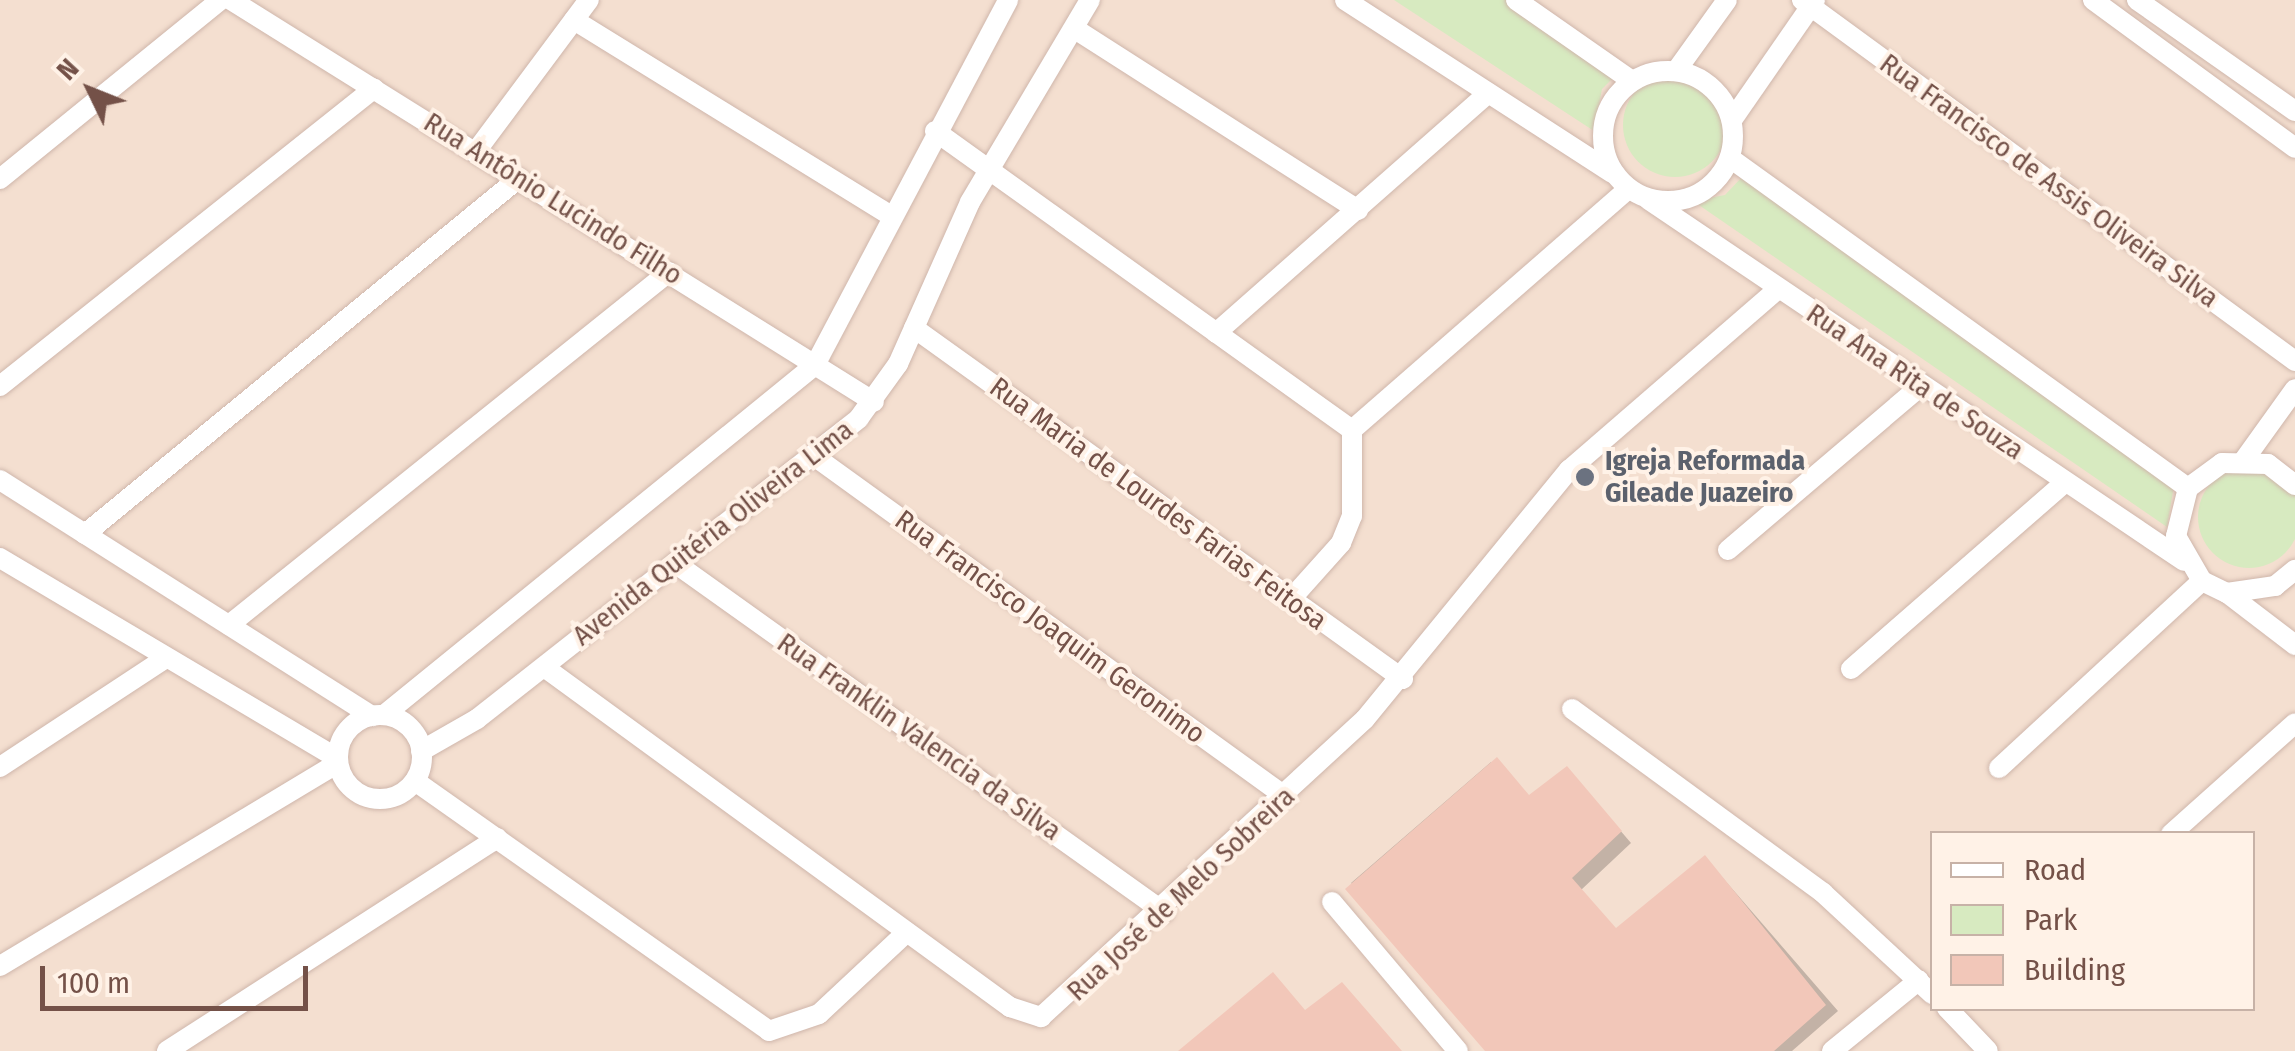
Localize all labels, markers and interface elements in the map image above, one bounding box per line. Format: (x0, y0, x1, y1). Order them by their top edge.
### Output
north arrow (40, 40, 140, 140)
street label: Rua Francisco de Assis Oliveira Silva (1873, 47, 2225, 315)
text: N (50, 52, 85, 87)
street label: Rua Antônio Lucindo Filho (418, 106, 688, 292)
street label: Rua Ana Rita de Souza (1800, 297, 2030, 467)
street label: Rua Maria de Lourdes Farias Feitosa (983, 370, 1333, 638)
street label: Avenida Quitéria Oliveira Lima (566, 413, 860, 653)
place label: Igreja Reformada Gileade Juazeiro (1605, 444, 1805, 510)
marker: Igreja Reformada Gileade Juazeiro (1574, 466, 1596, 488)
street label: Rua Francisco Joaquim Geronimo (888, 503, 1212, 751)
street label: Rua Franklin Valencia da Silva (771, 626, 1067, 848)
street label: Rua José de Melo Sobreira (1060, 780, 1302, 1008)
legend (1930, 831, 2255, 1011)
text: Road (2024, 852, 2086, 888)
text: Park (2024, 902, 2077, 938)
scale bar (45, 946, 312, 1008)
text: Building (2024, 952, 2125, 988)
text: 100 m (57, 965, 130, 1001)

